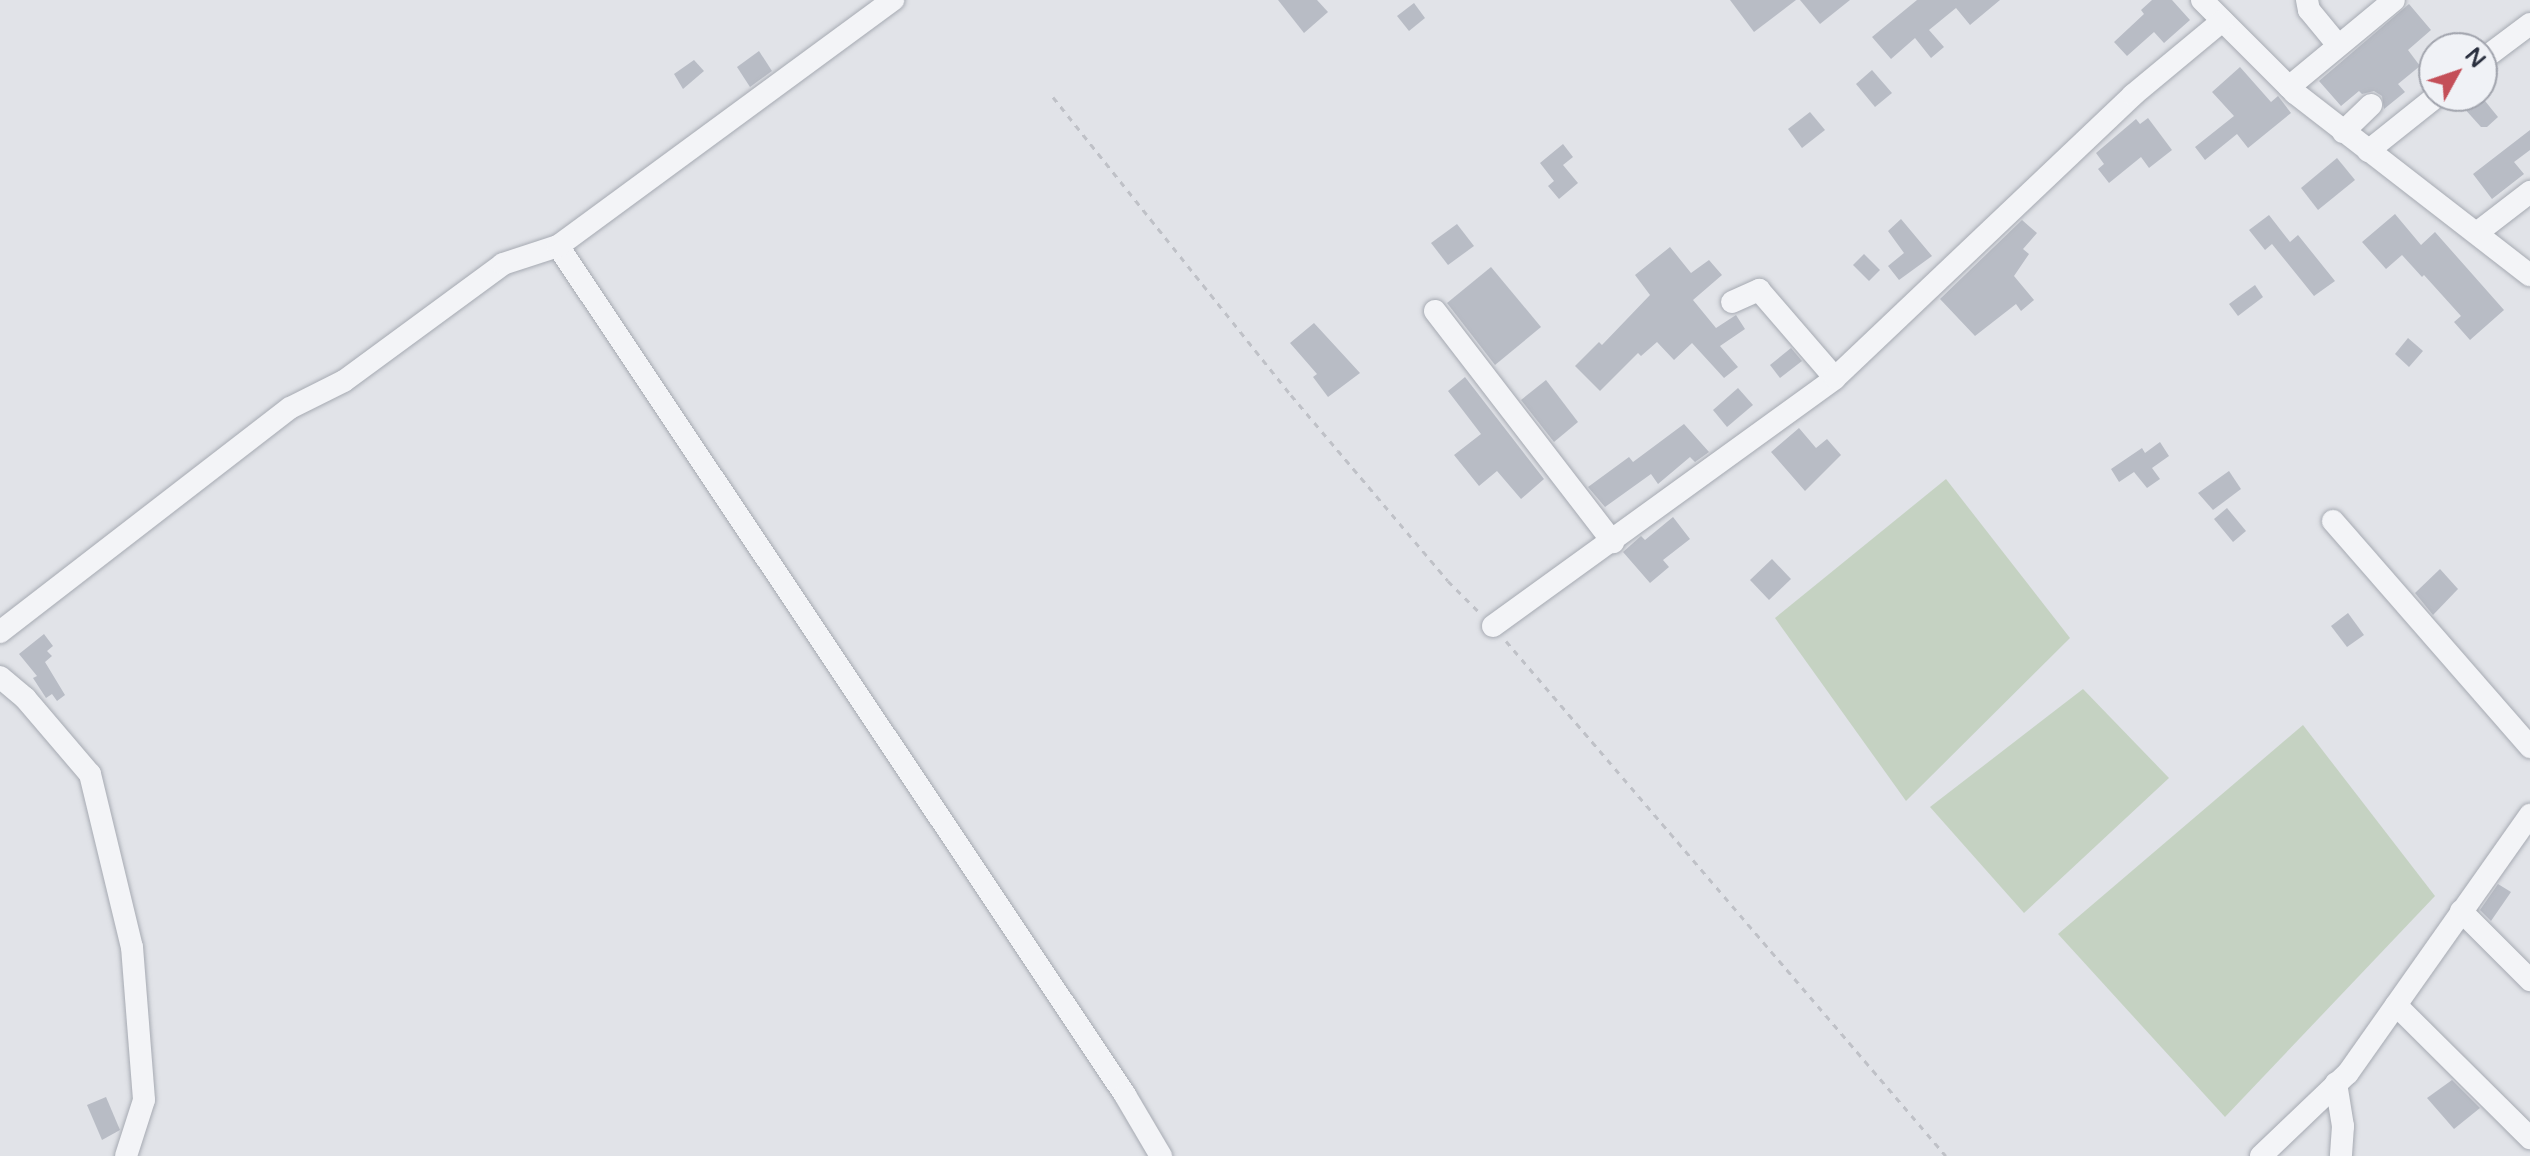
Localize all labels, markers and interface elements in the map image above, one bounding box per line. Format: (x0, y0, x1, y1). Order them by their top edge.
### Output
north arrow (2418, 32, 2498, 112)
text: N (2459, 43, 2490, 73)

